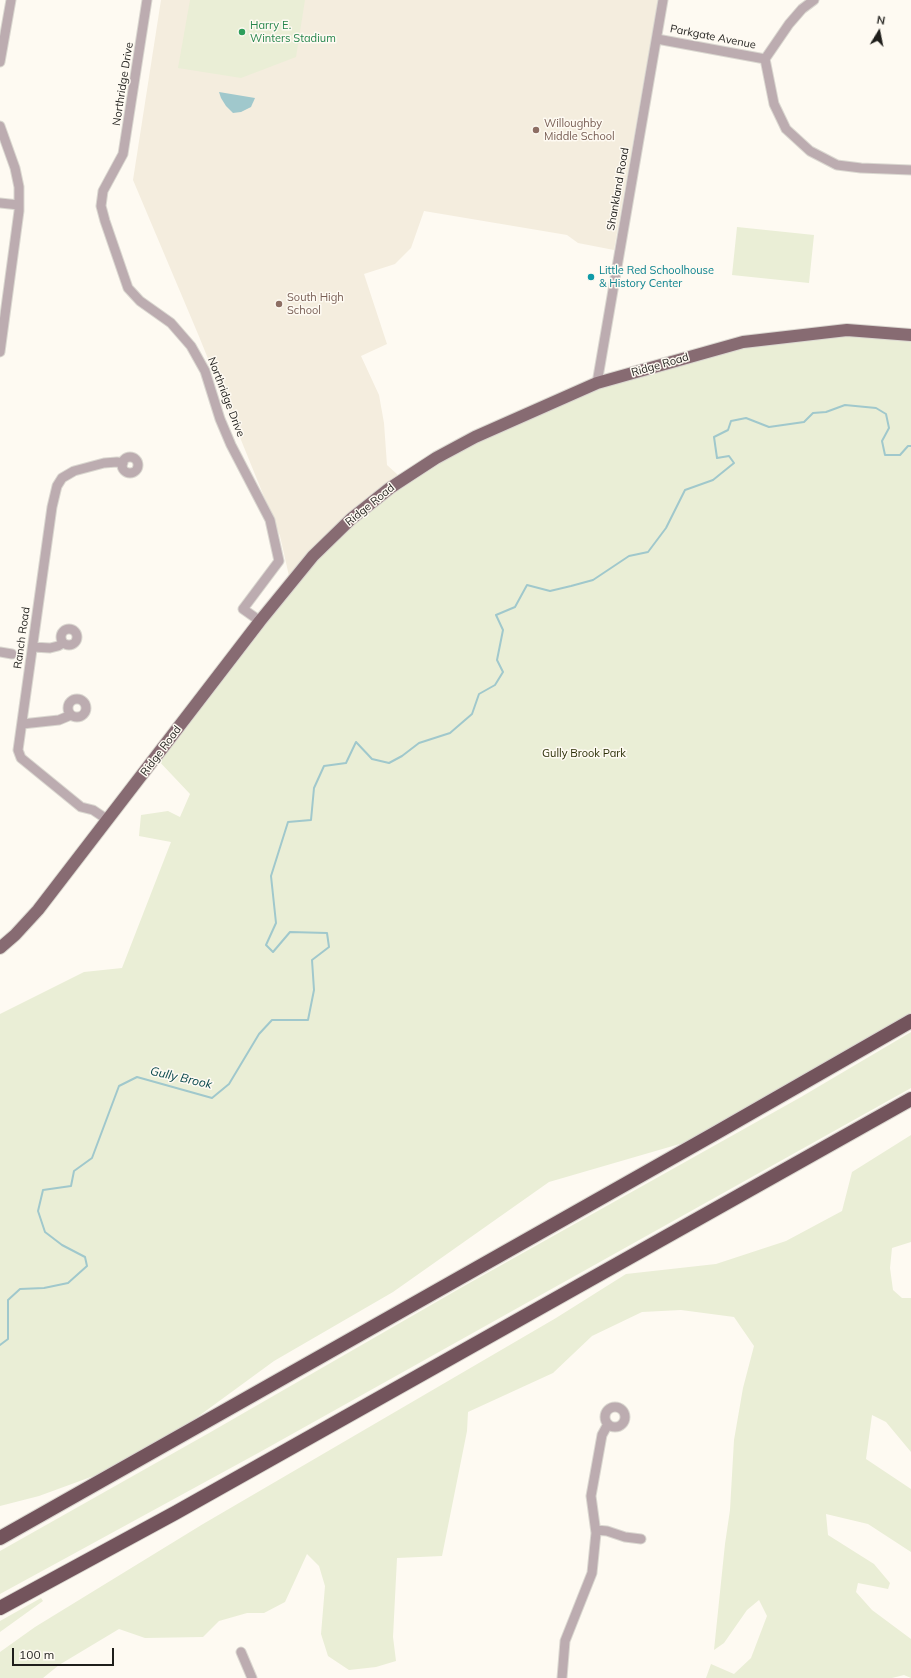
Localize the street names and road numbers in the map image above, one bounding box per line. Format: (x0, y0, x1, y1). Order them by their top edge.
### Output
street label: Parkgate Avenue (669, 22, 757, 52)
street label: Northridge Drive (110, 41, 136, 127)
street label: Shankland Road (604, 146, 632, 232)
street label: Ridge Road (630, 350, 690, 380)
street label: Northridge Drive (205, 355, 247, 439)
street label: Ridge Road (343, 481, 397, 529)
street label: Ranch Road (11, 606, 33, 670)
street label: Ridge Road (138, 723, 184, 779)

